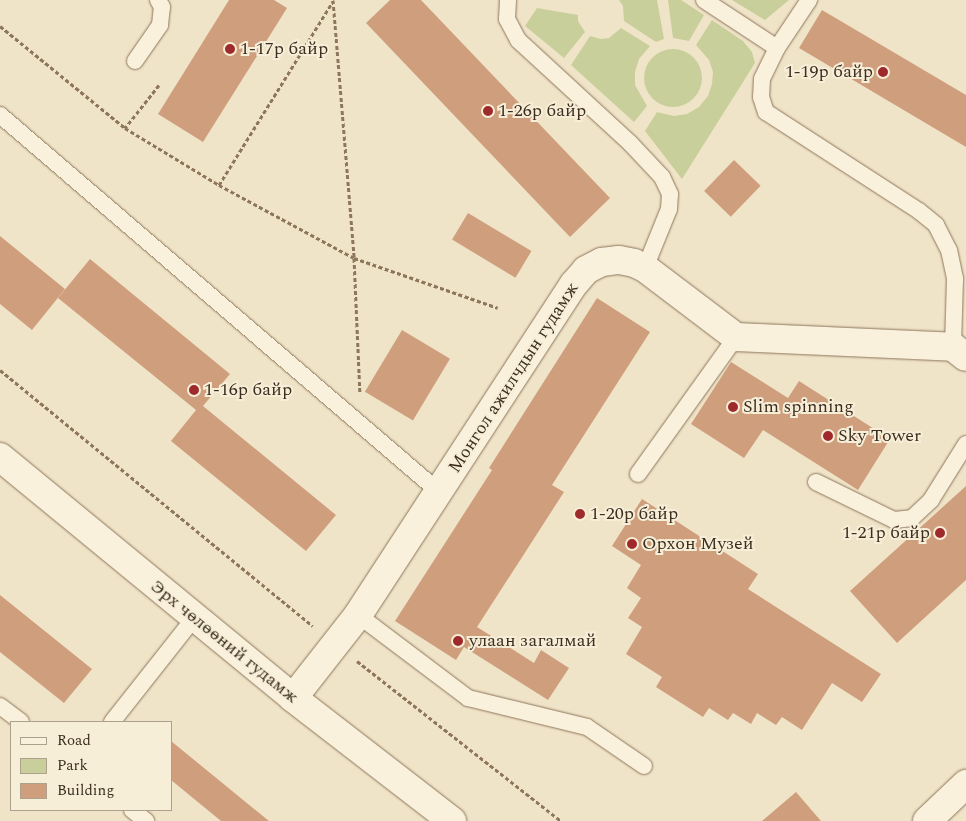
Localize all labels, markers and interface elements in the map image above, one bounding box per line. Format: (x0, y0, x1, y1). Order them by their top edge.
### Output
place label: 1-17р байр (240, 38, 328, 60)
marker: 1-17р байр (224, 43, 236, 55)
place label: 1-19р байр (785, 61, 873, 83)
marker: 1-19р байр (877, 66, 889, 78)
place label: 1-26р байр (498, 100, 586, 122)
marker: 1-26р байр (482, 105, 494, 117)
street label: Монгол ажилчдын гудамж (444, 279, 584, 477)
place label: 1-16р байр (204, 379, 292, 401)
marker: 1-16р байр (188, 384, 200, 396)
place label: Slim spinning (743, 396, 854, 418)
marker: Slim spinning (727, 401, 739, 413)
place label: Sky Tower (838, 425, 921, 447)
marker: Sky Tower (822, 430, 834, 442)
place label: 1-20р байр (590, 503, 678, 525)
marker: 1-20р байр (574, 508, 586, 520)
place label: 1-21р байр (842, 522, 930, 544)
marker: 1-21р байр (934, 527, 946, 539)
place label: Орхон Myзей (642, 533, 754, 555)
marker: Орхон Myзей (626, 538, 638, 550)
street label: Эрх чөлөөний гудамж (146, 576, 302, 708)
place label: улаан загалмай (469, 630, 596, 652)
marker: улаан загалмай (451, 634, 465, 648)
legend (10, 721, 172, 811)
text: Road (57, 729, 91, 752)
text: Park (57, 754, 88, 777)
text: Building (57, 779, 114, 802)

